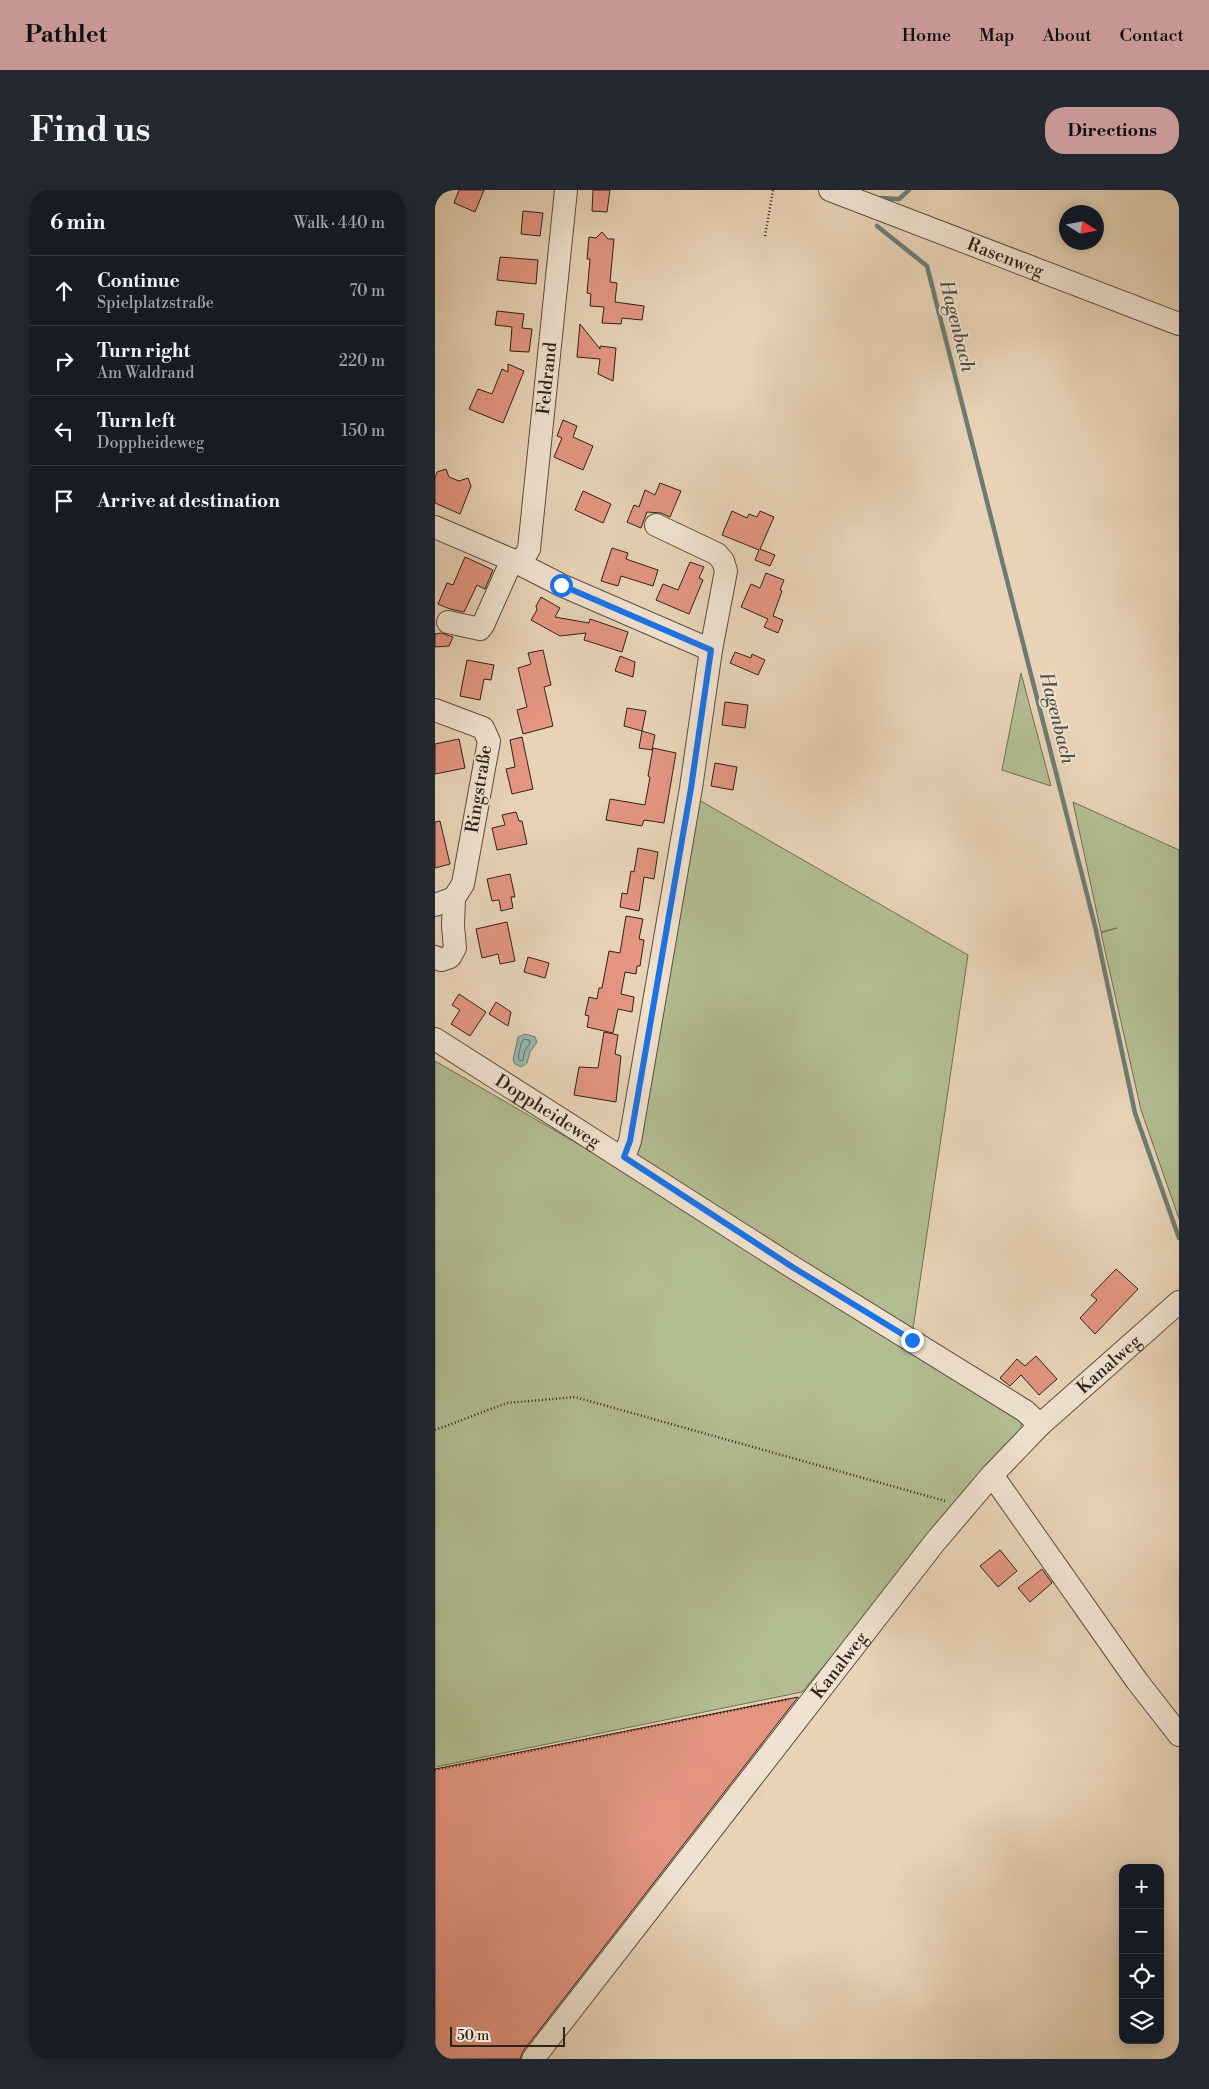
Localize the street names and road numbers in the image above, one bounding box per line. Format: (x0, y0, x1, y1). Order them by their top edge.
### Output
street label: Rasenweg (964, 232, 1048, 283)
street label: Feldrand (531, 340, 562, 416)
street label: Ringstraße (461, 743, 497, 835)
street label: Doppheideweg (491, 1069, 606, 1154)
street label: Kanalweg (1072, 1329, 1146, 1399)
street label: Kanalweg (806, 1626, 873, 1703)

